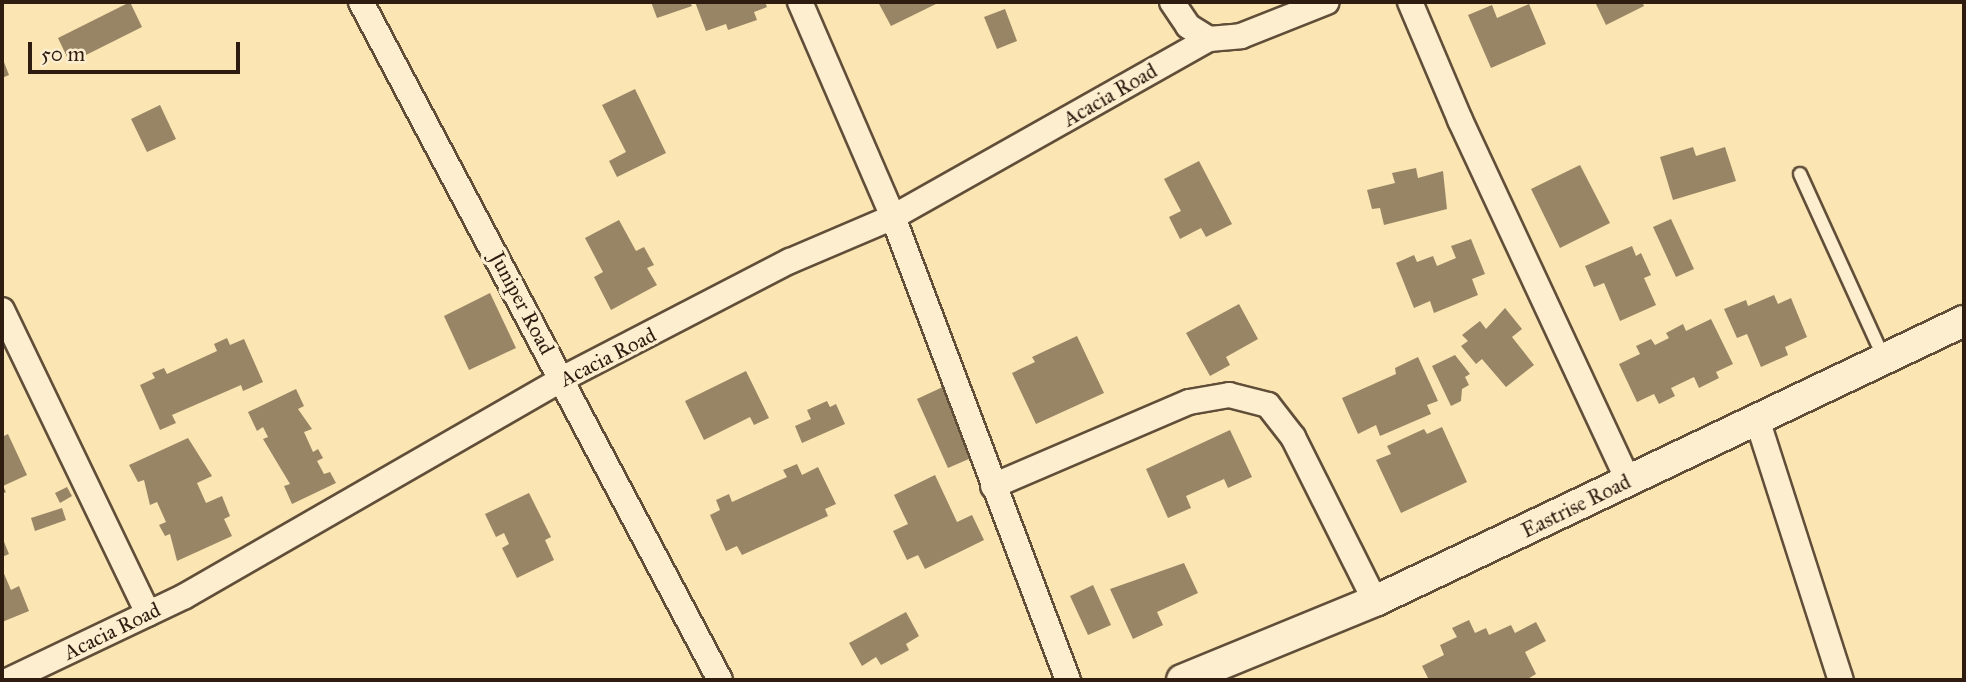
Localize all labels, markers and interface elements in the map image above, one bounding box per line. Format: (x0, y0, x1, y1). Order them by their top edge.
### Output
scale bar (32, 28, 243, 72)
text: 50 m (41, 41, 85, 67)
street label: Acacia Road (1058, 58, 1162, 132)
street label: Juniper Road (484, 247, 560, 359)
street label: Acacia Road (556, 322, 660, 392)
street label: Eastrise Road (1517, 469, 1635, 543)
street label: Acacia Road (59, 597, 165, 665)

